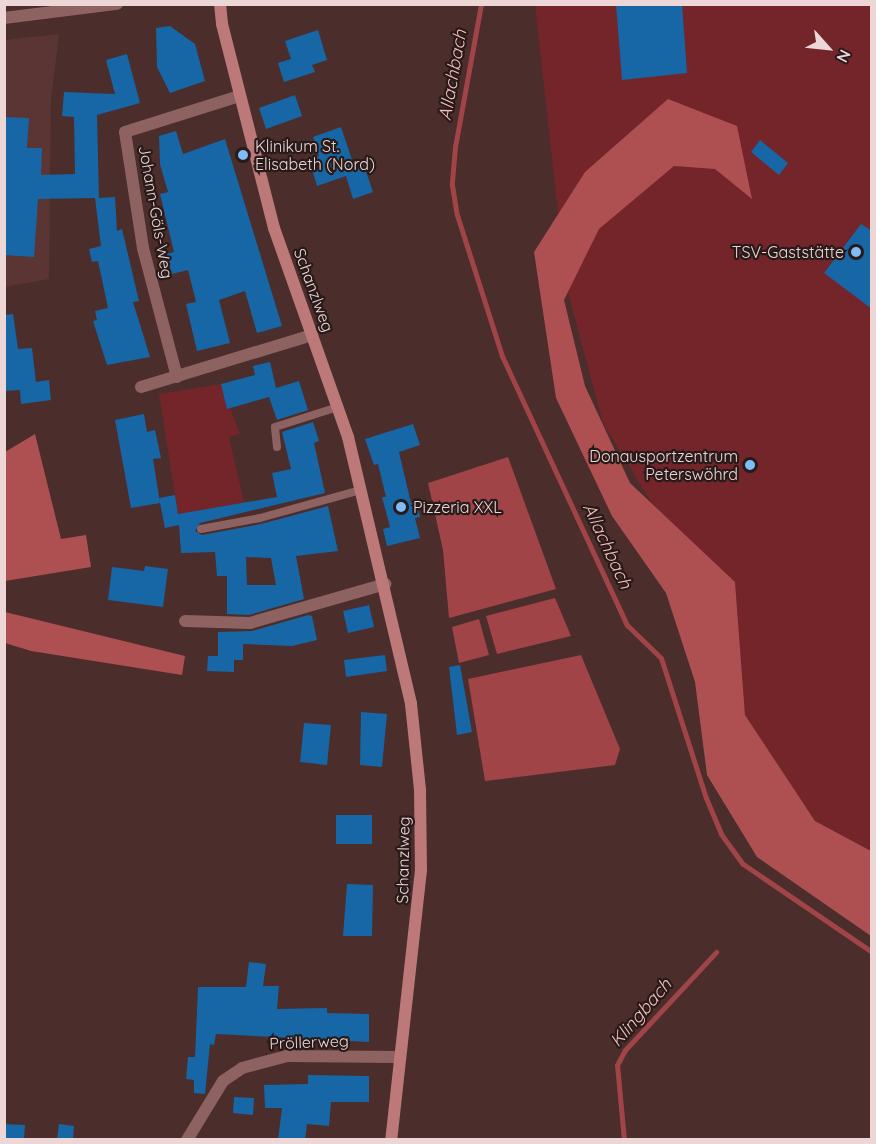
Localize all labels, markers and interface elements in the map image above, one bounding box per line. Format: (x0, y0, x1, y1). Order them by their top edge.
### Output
north arrow (798, 18, 858, 78)
water label: Allachbach (434, 28, 472, 122)
text: N (832, 46, 856, 66)
place label: Klinikum St. Elisabeth (Nord) (255, 136, 375, 174)
street label: Johann-Göls-Weg (135, 144, 177, 280)
marker: Klinikum St. Elisabeth (Nord) (236, 148, 250, 162)
place label: TSV-Gaststätte (732, 242, 844, 262)
marker: TSV-Gaststätte (849, 245, 863, 259)
street label: Schanzlweg (290, 246, 338, 334)
place label: Donausportzentrum Peterswöhrd (589, 446, 738, 484)
marker: Donausportzentrum Peterswöhrd (743, 458, 757, 472)
place label: Pizzeria XXL (413, 497, 502, 517)
marker: Pizzeria XXL (394, 500, 408, 514)
water label: Allachbach (578, 500, 636, 592)
street label: Schanzlweg (393, 816, 413, 904)
water label: Klingbach (606, 975, 676, 1051)
street label: Pröllerweg (269, 1031, 349, 1053)

